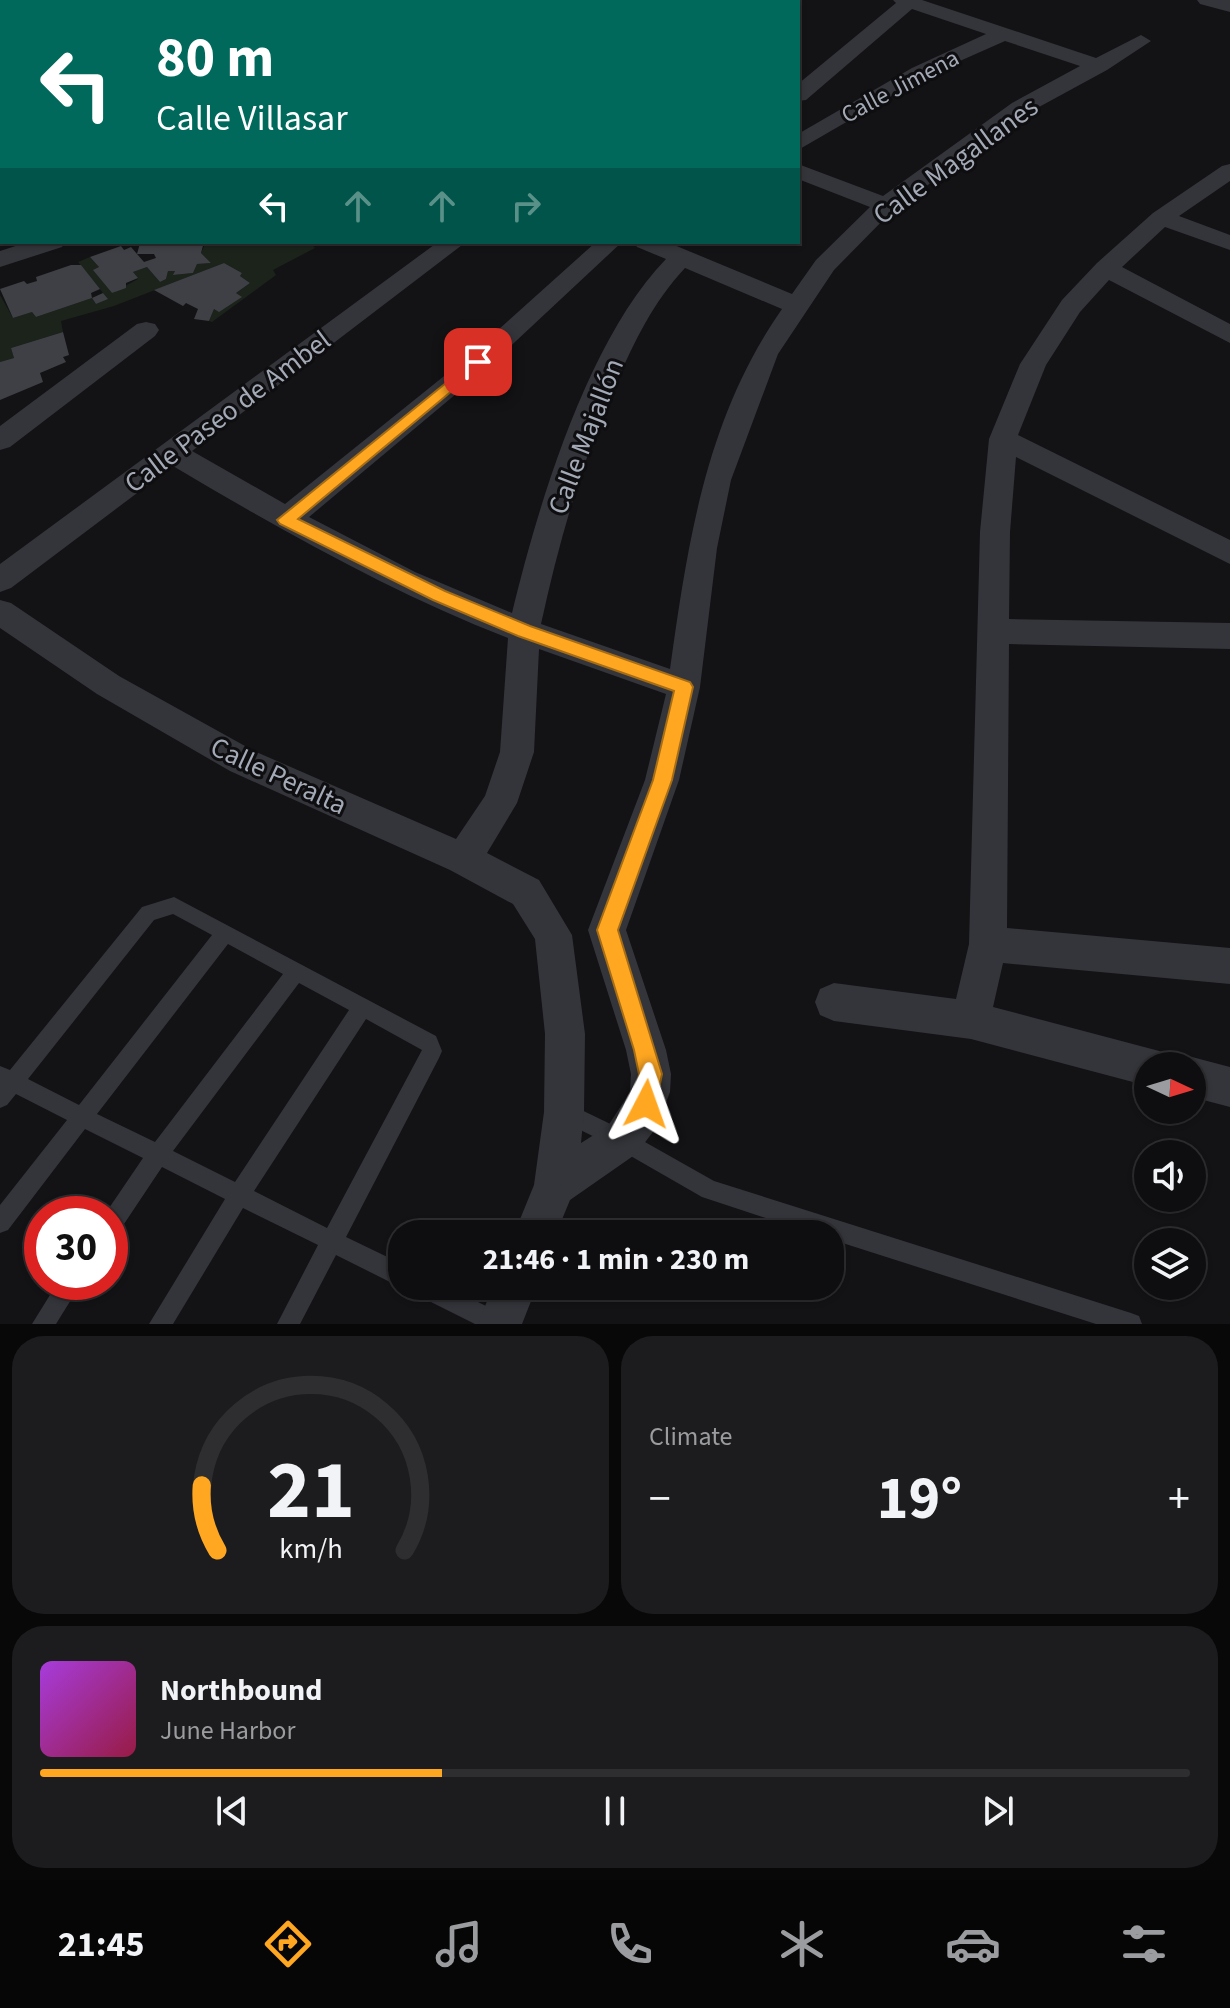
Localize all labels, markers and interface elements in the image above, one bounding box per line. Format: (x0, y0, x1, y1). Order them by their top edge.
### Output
text: 80 m (156, 19, 274, 98)
icon: left (24, 32, 128, 136)
street label: Calle Jimena (835, 41, 965, 132)
street label: Calle Magallanes (865, 87, 1046, 234)
text: Calle Villasar (156, 93, 348, 144)
icon: left (252, 184, 296, 228)
icon: ahead (336, 184, 380, 228)
icon: ahead (420, 184, 464, 228)
icon: right (504, 184, 548, 228)
street label: Calle Paseo de Ambel (116, 321, 339, 503)
pin (444, 328, 512, 396)
icon: arrive (456, 340, 500, 384)
street label: Calle Majallón (538, 353, 634, 520)
street label: Calle Peralta (204, 727, 353, 825)
north arrow (1134, 1052, 1206, 1124)
map controls (1134, 1052, 1206, 1300)
position arrow (604, 1062, 688, 1146)
button: sound (1134, 1140, 1206, 1212)
speed limit sign: 30 (24, 1196, 128, 1300)
button: layers (1134, 1228, 1206, 1300)
text: 21:46 · 1 min · 230 m (483, 1238, 749, 1281)
text: Climate (649, 1418, 733, 1455)
text: 21 (267, 1432, 354, 1550)
text: 19° (877, 1457, 962, 1542)
text: − (649, 1468, 671, 1531)
text: + (1168, 1468, 1190, 1531)
text: km/h (279, 1529, 342, 1569)
text: Northbound (160, 1669, 322, 1712)
text: June Harbor (160, 1712, 296, 1749)
icon: previous (210, 1789, 254, 1833)
icon: pause (593, 1789, 637, 1833)
icon: next (976, 1789, 1020, 1833)
icon: directions (260, 1916, 316, 1972)
icon: music (431, 1916, 487, 1972)
icon: phone (602, 1916, 658, 1972)
icon: climate (774, 1916, 830, 1972)
icon: car (945, 1916, 1001, 1972)
icon: filters (1116, 1916, 1172, 1972)
text: 21:45 (58, 1919, 144, 1970)

